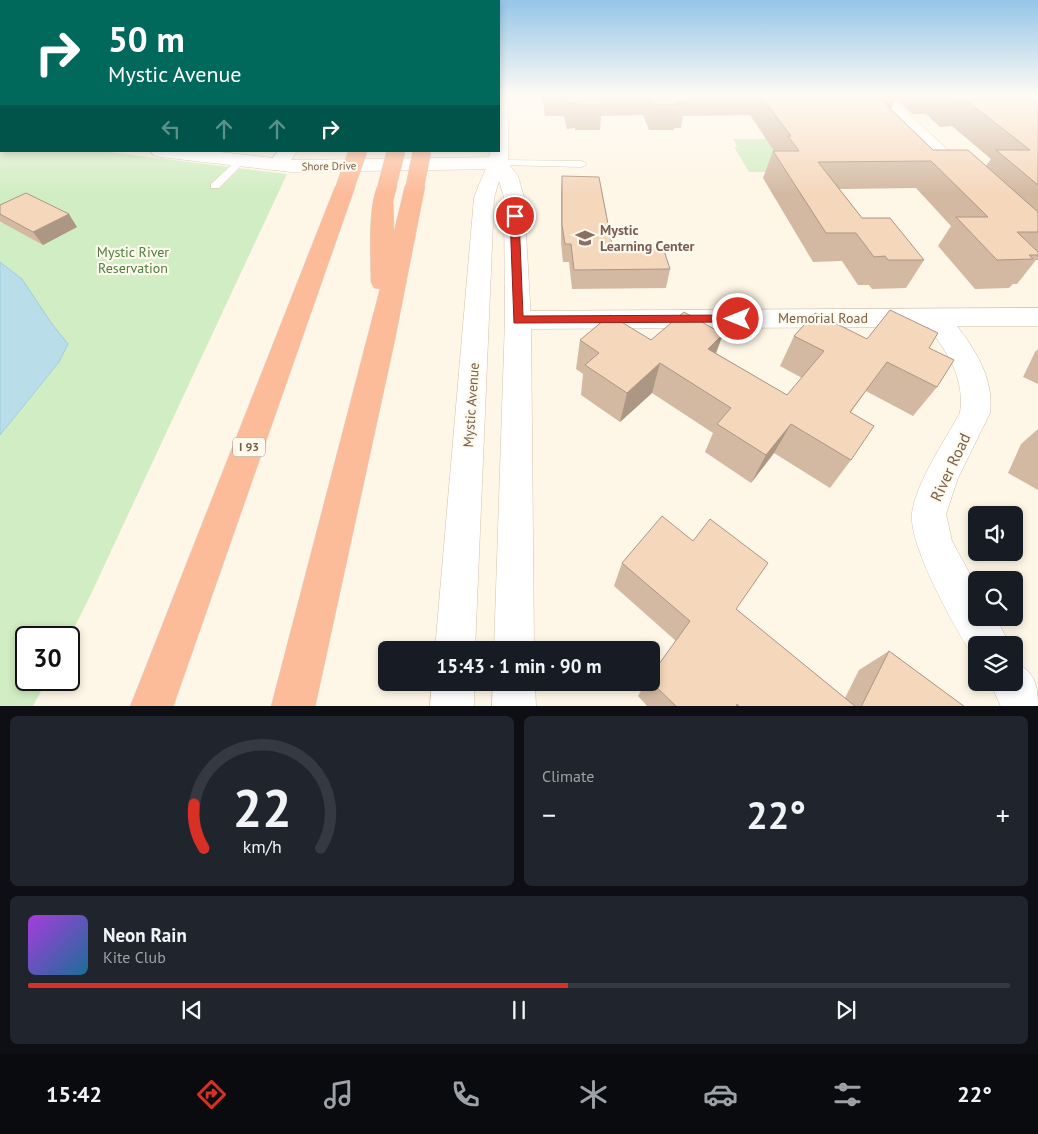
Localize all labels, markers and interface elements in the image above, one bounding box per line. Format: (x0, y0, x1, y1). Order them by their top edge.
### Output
text: 50 m (108, 16, 185, 62)
icon: right (25, 20, 90, 85)
text: Mystic Avenue (108, 60, 242, 88)
icon: left (157, 115, 185, 143)
icon: ahead (210, 115, 238, 143)
icon: ahead (263, 115, 291, 143)
icon: right (316, 115, 344, 143)
street label: Shore Drive (302, 159, 357, 173)
pin (494, 195, 536, 237)
icon: arrive (501, 202, 529, 230)
place label: Mystic Learning Center (600, 221, 695, 255)
school or university icon: Mystic Learning Center (574, 227, 596, 249)
park label: Mystic River Reservation (97, 243, 169, 277)
position arrow (711, 292, 763, 344)
street label: Memorial Road (778, 309, 868, 327)
street label: Mystic Avenue (459, 362, 483, 448)
street label: River Road (925, 430, 975, 504)
road number: I 93 (233, 438, 265, 457)
map controls (968, 506, 1023, 691)
button: sound (968, 506, 1023, 561)
button: search (968, 571, 1023, 626)
speed limit sign: 30 (15, 626, 80, 691)
button: layers (968, 636, 1023, 691)
text: 15:43 · 1 min · 90 m (436, 654, 602, 678)
text: Climate (542, 766, 594, 786)
text: 22 (233, 774, 291, 841)
text: 22° (746, 790, 806, 839)
text: − (542, 796, 556, 833)
text: + (996, 796, 1010, 833)
text: km/h (242, 835, 282, 858)
text: Neon Rain (103, 923, 187, 947)
text: Kite Club (103, 947, 166, 967)
icon: previous (178, 996, 206, 1024)
icon: pause (505, 996, 533, 1024)
icon: next (832, 996, 860, 1024)
icon: directions (194, 1077, 229, 1112)
icon: music (321, 1077, 356, 1112)
icon: phone (448, 1077, 483, 1112)
icon: climate (576, 1077, 611, 1112)
icon: car (703, 1077, 738, 1112)
icon: filters (830, 1077, 865, 1112)
text: 15:42 (46, 1080, 102, 1108)
text: 22° (957, 1080, 992, 1108)

